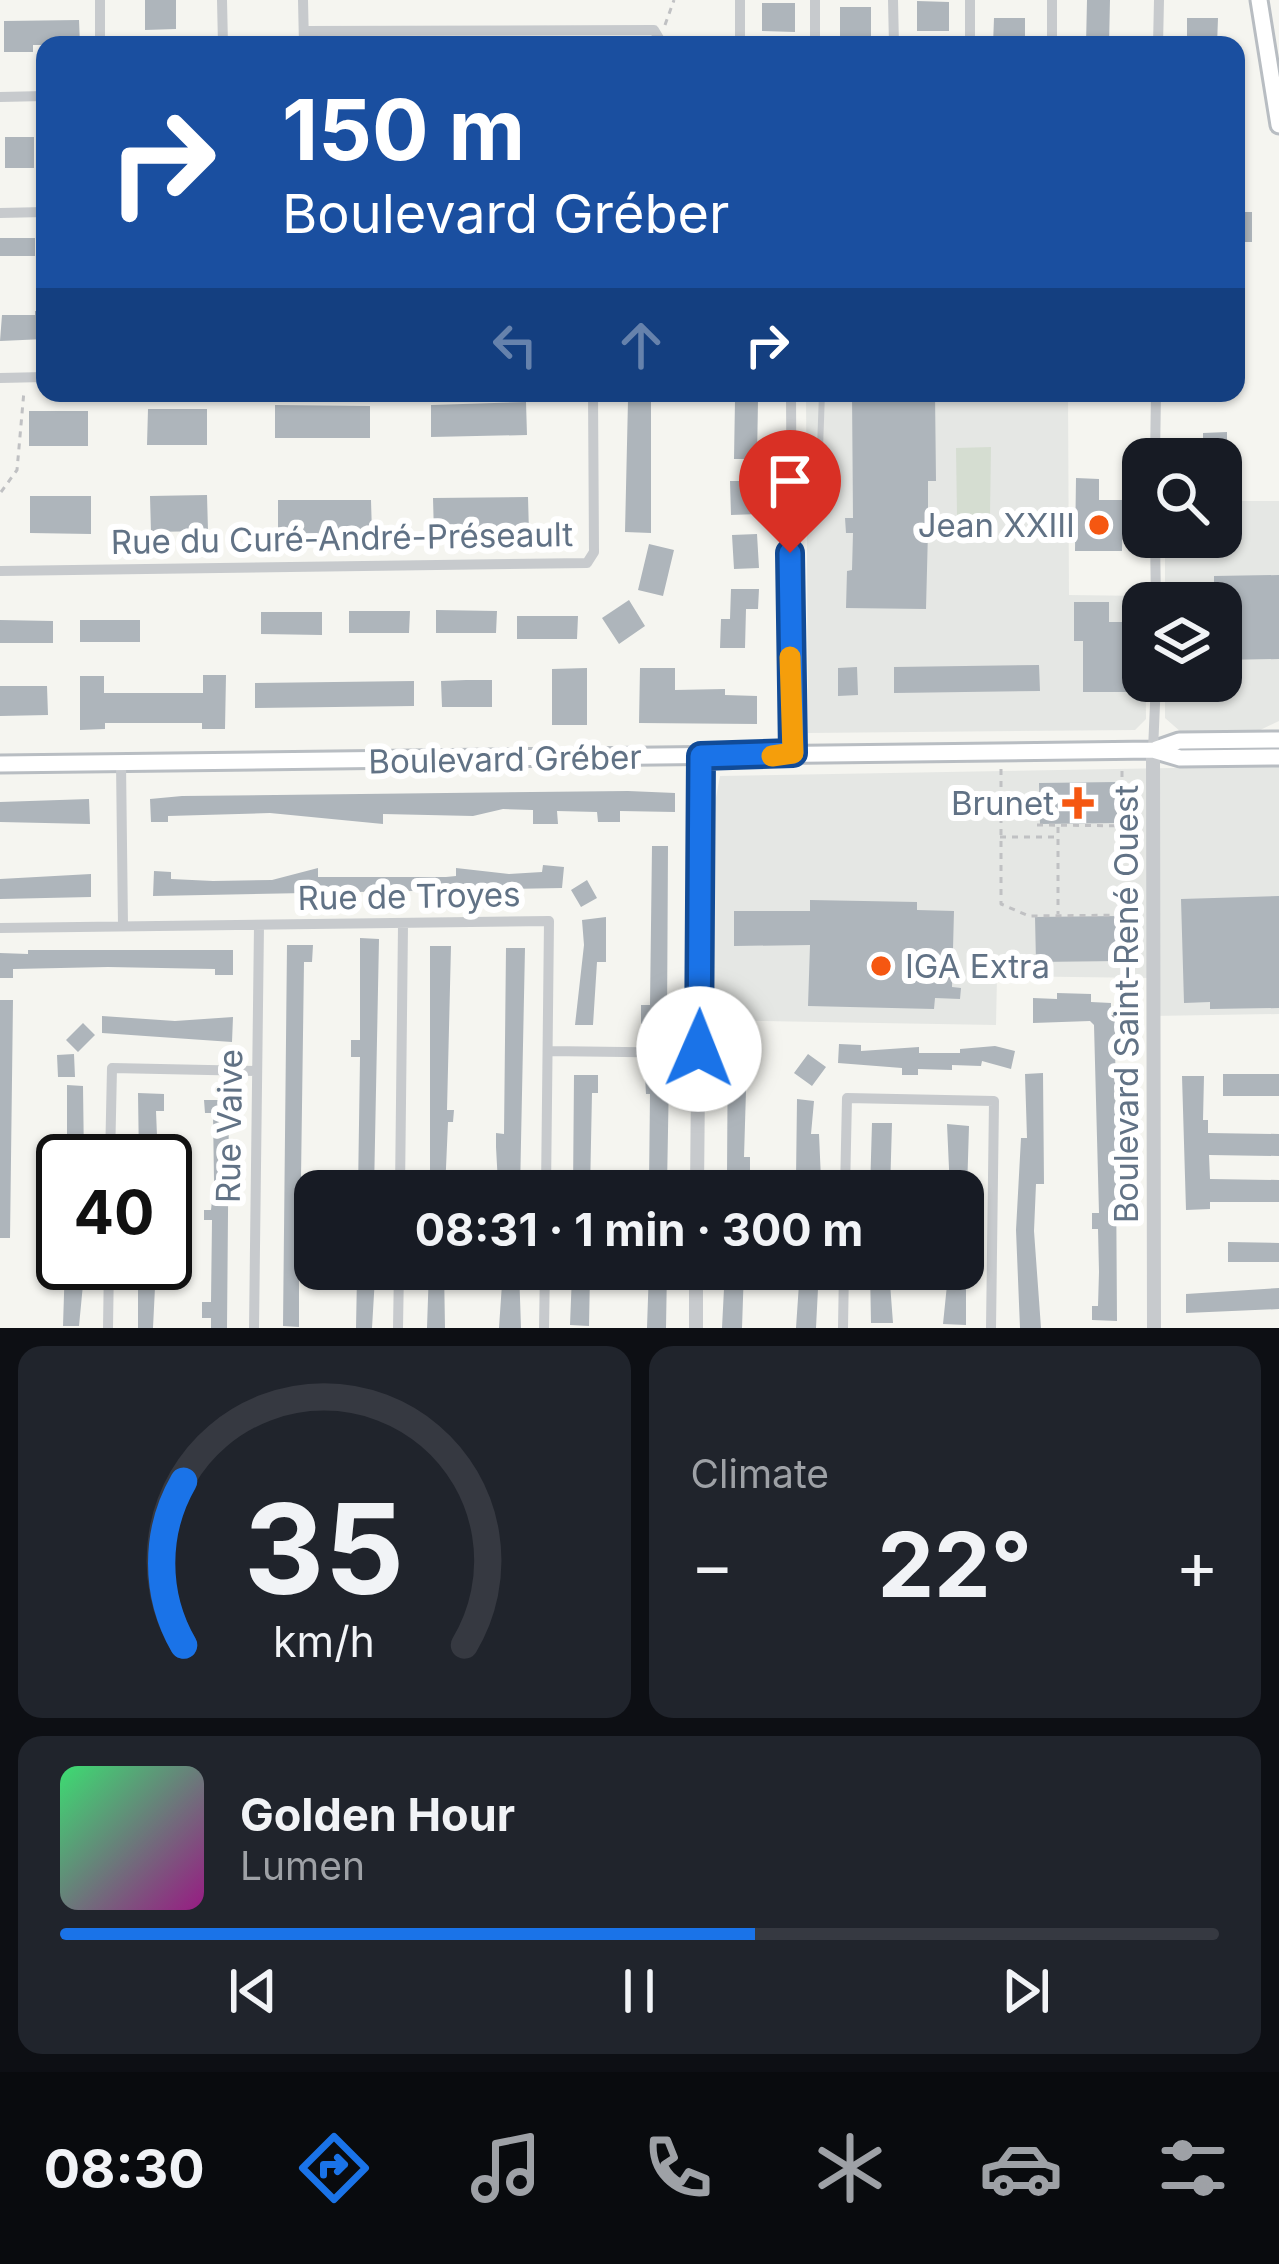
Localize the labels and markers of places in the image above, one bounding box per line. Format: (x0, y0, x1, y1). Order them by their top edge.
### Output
pin (739, 430, 841, 553)
place label: Jean XXIII (918, 505, 1075, 545)
marker: Jean XXIII (1086, 512, 1112, 538)
place label: Brunet (951, 783, 1054, 823)
marker: Brunet (1065, 790, 1091, 816)
place label: IGA Extra (905, 946, 1050, 986)
marker: IGA Extra (868, 953, 894, 979)

